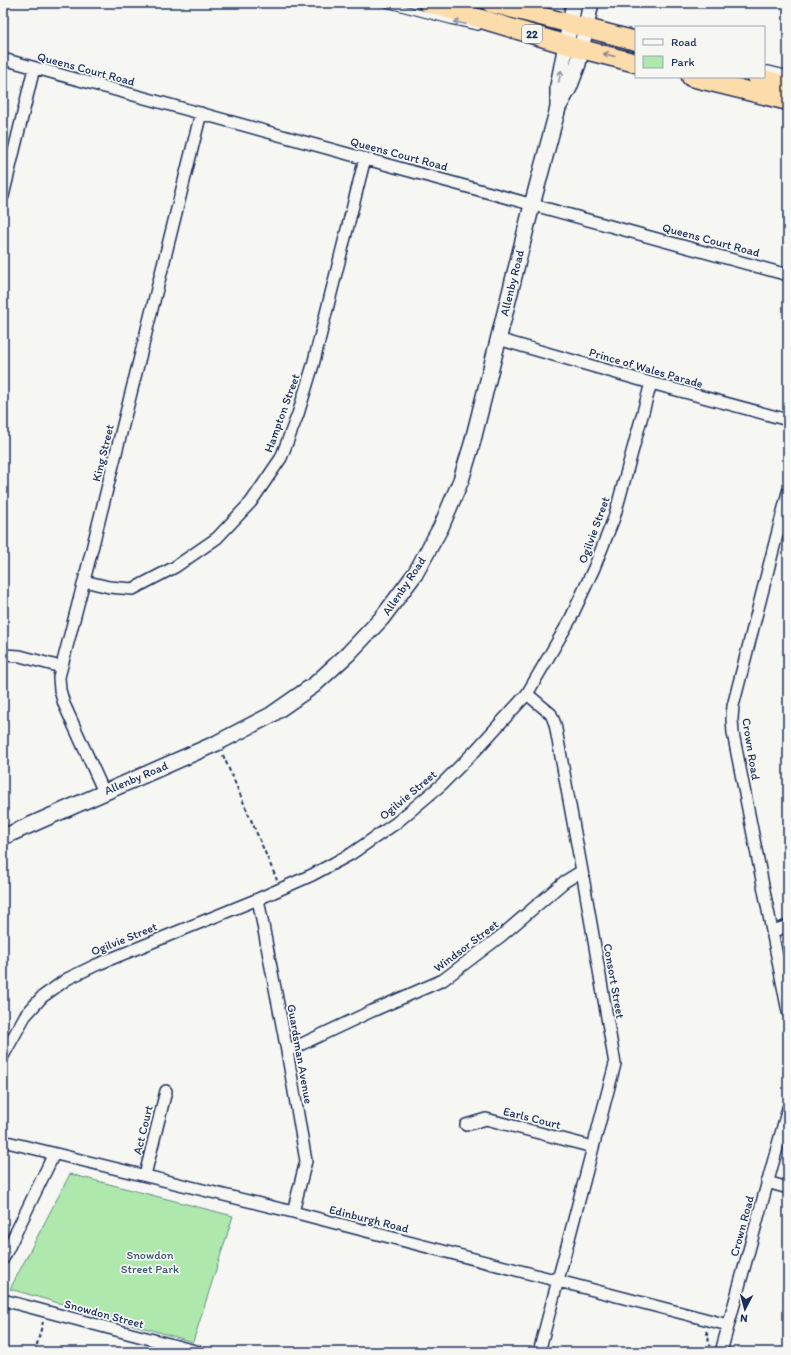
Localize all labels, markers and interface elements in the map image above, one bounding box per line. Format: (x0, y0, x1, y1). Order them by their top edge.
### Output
one-way arrow (454, 19, 467, 27)
road number: 22 (522, 25, 542, 43)
legend (635, 26, 765, 78)
text: Road (671, 35, 697, 49)
street label: Queens Court Road (36, 49, 137, 89)
one-way arrow (602, 51, 615, 59)
text: Park (671, 55, 695, 69)
one-way arrow (557, 69, 565, 82)
street label: Queens Court Road (349, 134, 450, 174)
street label: Queens Court Road (661, 220, 762, 260)
street label: Allenby Road (497, 248, 527, 318)
street label: Prince of Wales Parade (587, 345, 705, 391)
street label: Hampton Street (261, 371, 303, 454)
street label: King Street (89, 423, 117, 483)
street label: Ogilvie Street (575, 494, 613, 565)
street label: Allenby Road (379, 554, 429, 618)
street label: Crown Road (739, 717, 763, 781)
street label: Allenby Road (102, 758, 170, 798)
street label: Ogilvie Street (377, 767, 440, 823)
street label: Windsor Street (431, 917, 502, 975)
street label: Ogilvie Street (89, 919, 160, 959)
street label: Consort Street (601, 942, 628, 1020)
street label: Guardsman Avenue (284, 1003, 316, 1105)
street label: Act Court (130, 1103, 156, 1156)
street label: Earls Court (502, 1104, 563, 1132)
street label: Crown Road (727, 1194, 757, 1258)
street label: Edinburgh Road (328, 1202, 411, 1236)
park label: Snowdon Street Park (121, 1248, 179, 1276)
north arrow (725, 1289, 765, 1329)
street label: Snowdon Street (63, 1297, 146, 1331)
text: N (740, 1312, 748, 1325)

